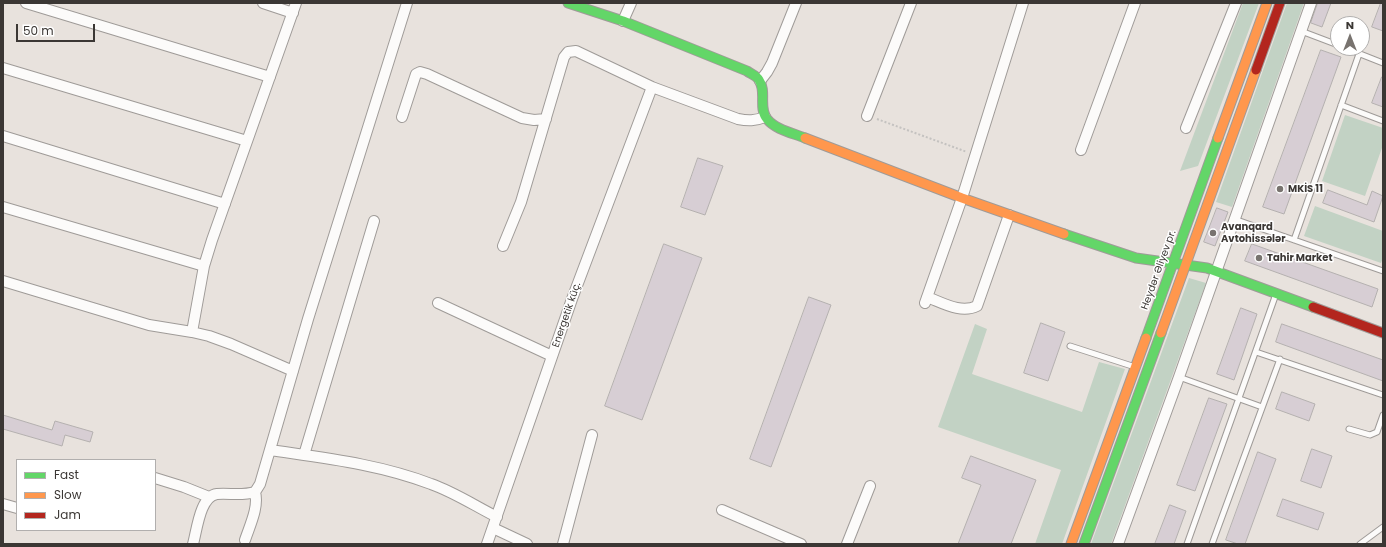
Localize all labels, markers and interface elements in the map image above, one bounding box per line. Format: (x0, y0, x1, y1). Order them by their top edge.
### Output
scale bar (18, 16, 97, 42)
north arrow (1330, 16, 1370, 56)
text: N (1346, 17, 1354, 33)
text: 50 m (23, 22, 54, 39)
place label: MKİS 11 (1288, 183, 1323, 195)
marker: MKİS 11 (1275, 184, 1285, 194)
place label: Avanqard Avtohissələr (1221, 221, 1285, 244)
marker: Avanqard Avtohissələr (1208, 228, 1218, 238)
street label: Heydər Əliyev pr. (1139, 229, 1179, 311)
place label: Tahir Market (1267, 252, 1332, 264)
marker: Tahir Market (1254, 253, 1264, 263)
street label: Energetik küç. (550, 281, 584, 349)
legend (16, 459, 156, 531)
text: Fast (54, 466, 79, 483)
text: Slow (54, 486, 82, 503)
text: Jam (54, 506, 81, 523)

